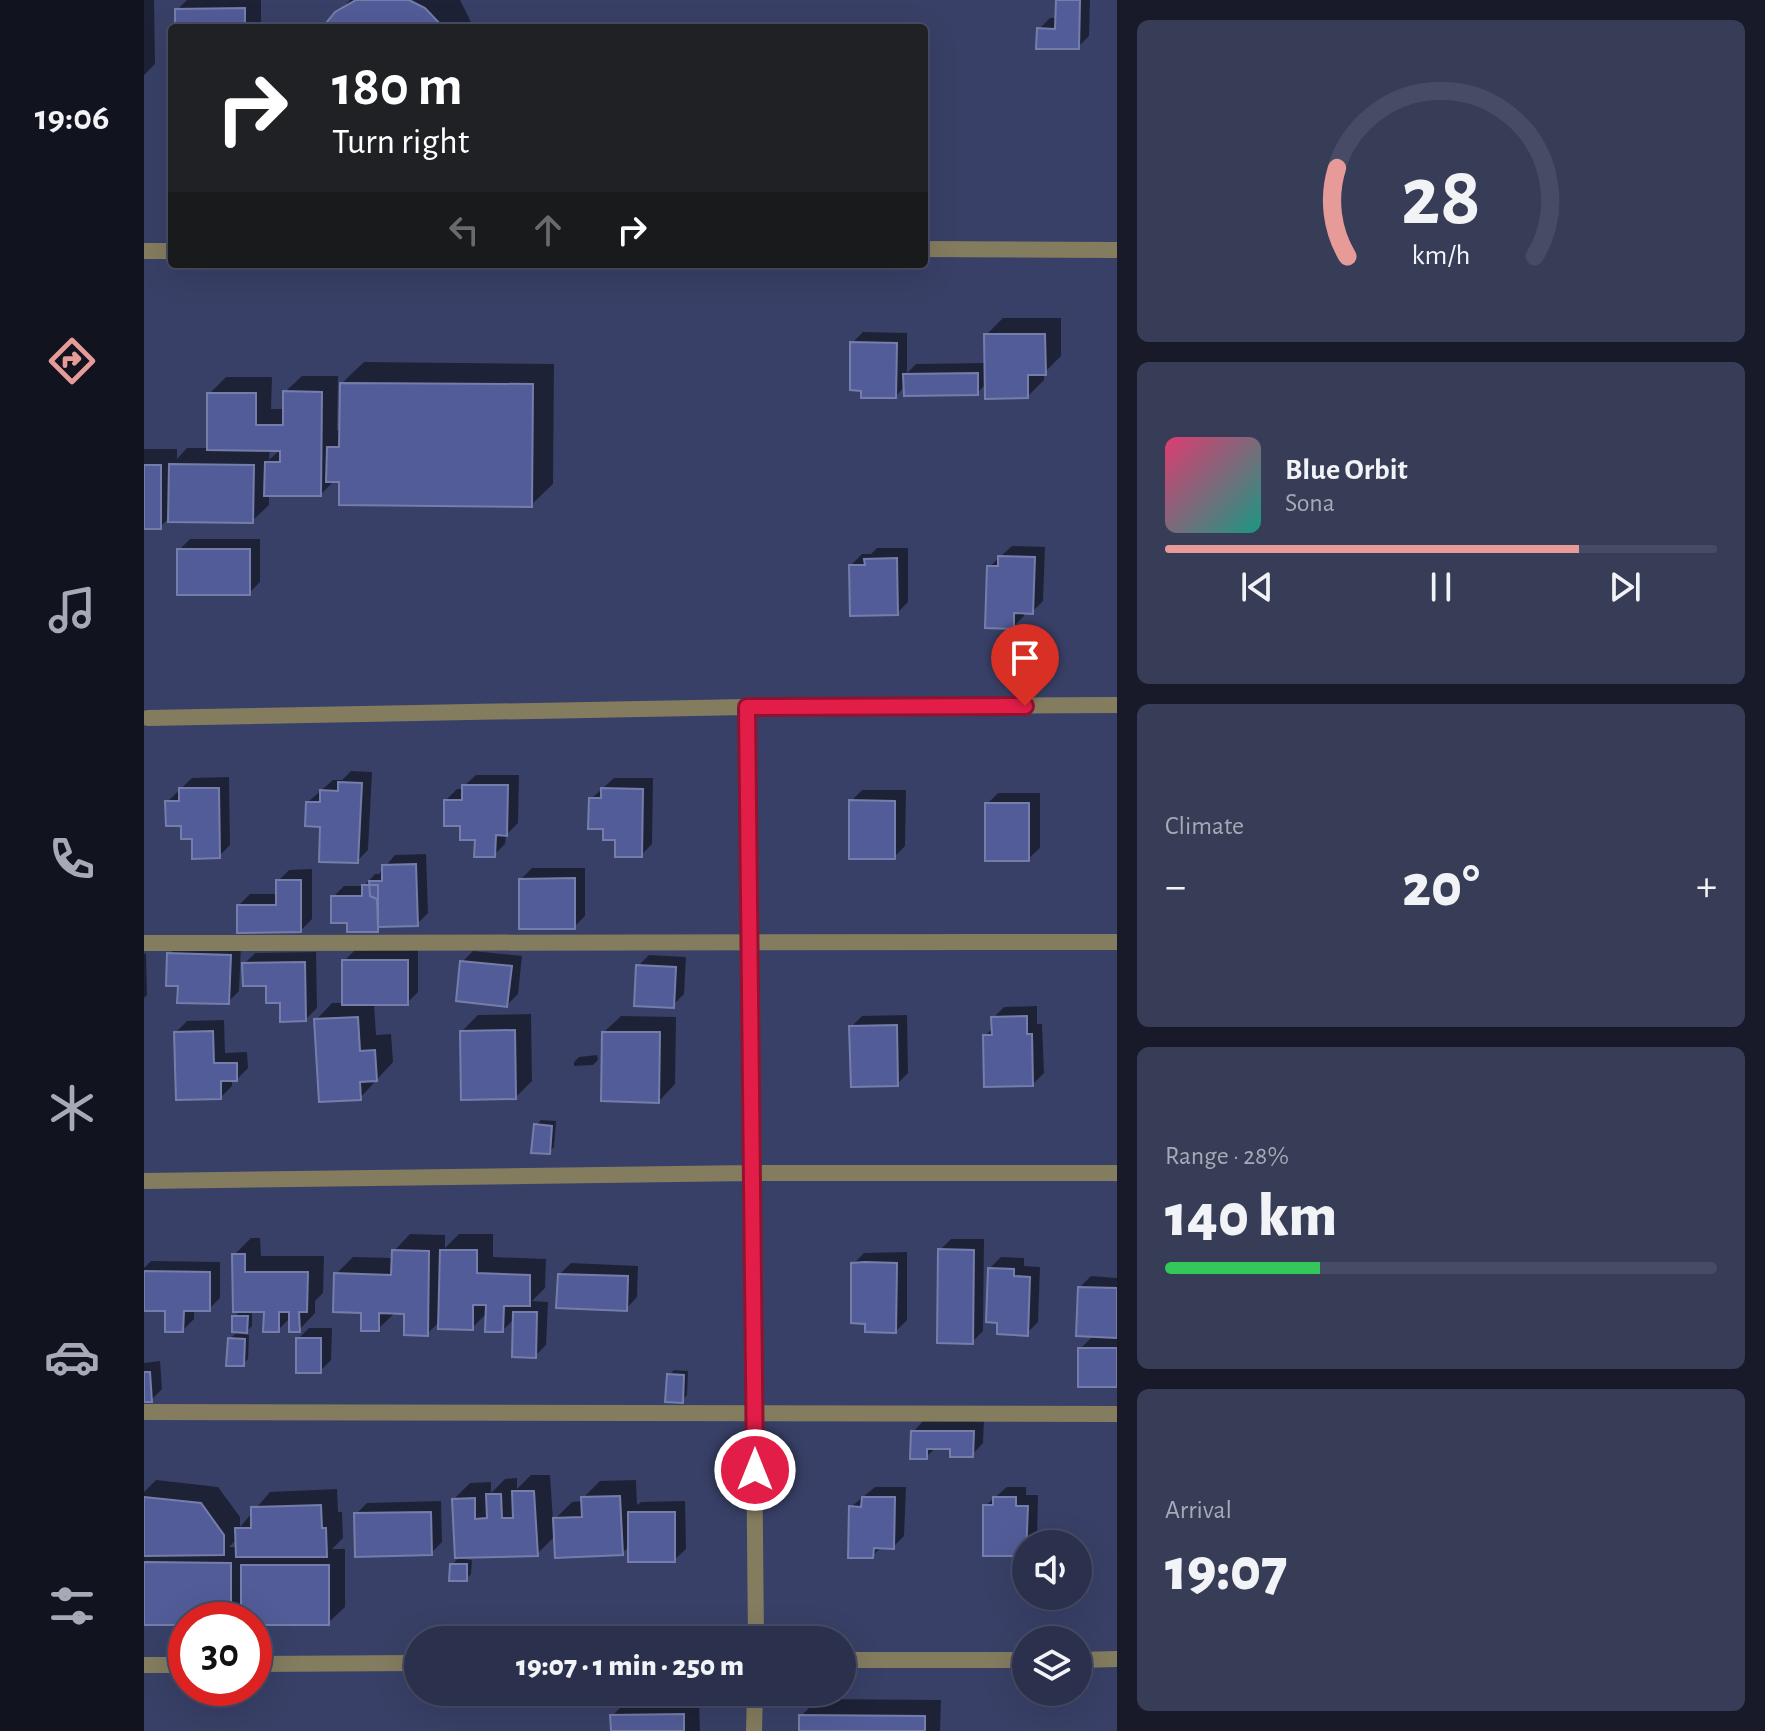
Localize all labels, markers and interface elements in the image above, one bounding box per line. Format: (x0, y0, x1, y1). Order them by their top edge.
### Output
icon: right (200, 56, 304, 160)
text: 180 m (332, 59, 463, 115)
text: 19:06 (35, 100, 109, 136)
text: Turn right (332, 124, 469, 160)
text: 28 (1401, 156, 1481, 240)
icon: left (442, 208, 486, 252)
icon: ahead (526, 208, 570, 252)
icon: right (610, 208, 654, 252)
text: km/h (1412, 241, 1470, 270)
icon: directions (44, 333, 100, 389)
text: Blue Orbit (1285, 455, 1408, 485)
text: Sona (1285, 490, 1335, 516)
icon: previous (1235, 565, 1279, 609)
icon: pause (1419, 565, 1463, 609)
icon: next (1603, 565, 1647, 609)
icon: music (44, 582, 100, 638)
pin (991, 624, 1059, 706)
icon: arrive (1003, 636, 1047, 680)
text: Climate (1165, 813, 1244, 839)
icon: phone (44, 831, 100, 887)
text: 20° (1402, 857, 1480, 917)
text: − (1165, 865, 1186, 909)
text: + (1696, 865, 1717, 909)
icon: climate (44, 1080, 100, 1136)
text: Range · 28% (1165, 1143, 1289, 1169)
text: 140 km (1165, 1187, 1337, 1247)
icon: car (44, 1329, 100, 1385)
position arrow (713, 1428, 797, 1512)
text: Arrival (1165, 1497, 1232, 1523)
map controls (1012, 1530, 1092, 1706)
button: sound (1012, 1530, 1092, 1610)
text: 19:07 (1165, 1541, 1288, 1601)
icon: filters (44, 1578, 100, 1634)
speed limit sign: 30 (168, 1602, 272, 1706)
button: layers (1012, 1626, 1092, 1706)
text: 19:07 · 1 min · 250 m (516, 1651, 744, 1681)

